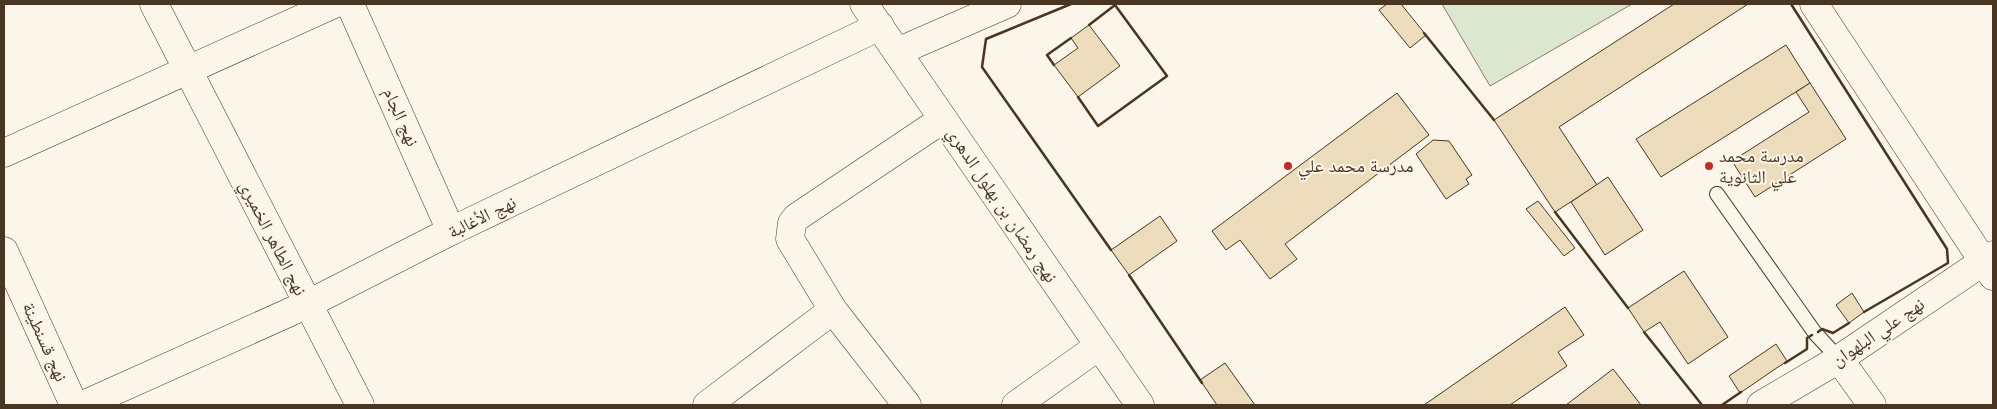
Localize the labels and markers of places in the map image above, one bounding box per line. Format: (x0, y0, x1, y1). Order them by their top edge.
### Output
place label: مدرسة محمد علي الثانوية (1719, 144, 1804, 192)
place label: مدرسة محمد علي (1298, 154, 1414, 181)
marker: مدرسة محمد علي (1282, 160, 1294, 172)
marker: مدرسة محمد علي الثانوية (1703, 160, 1715, 172)

